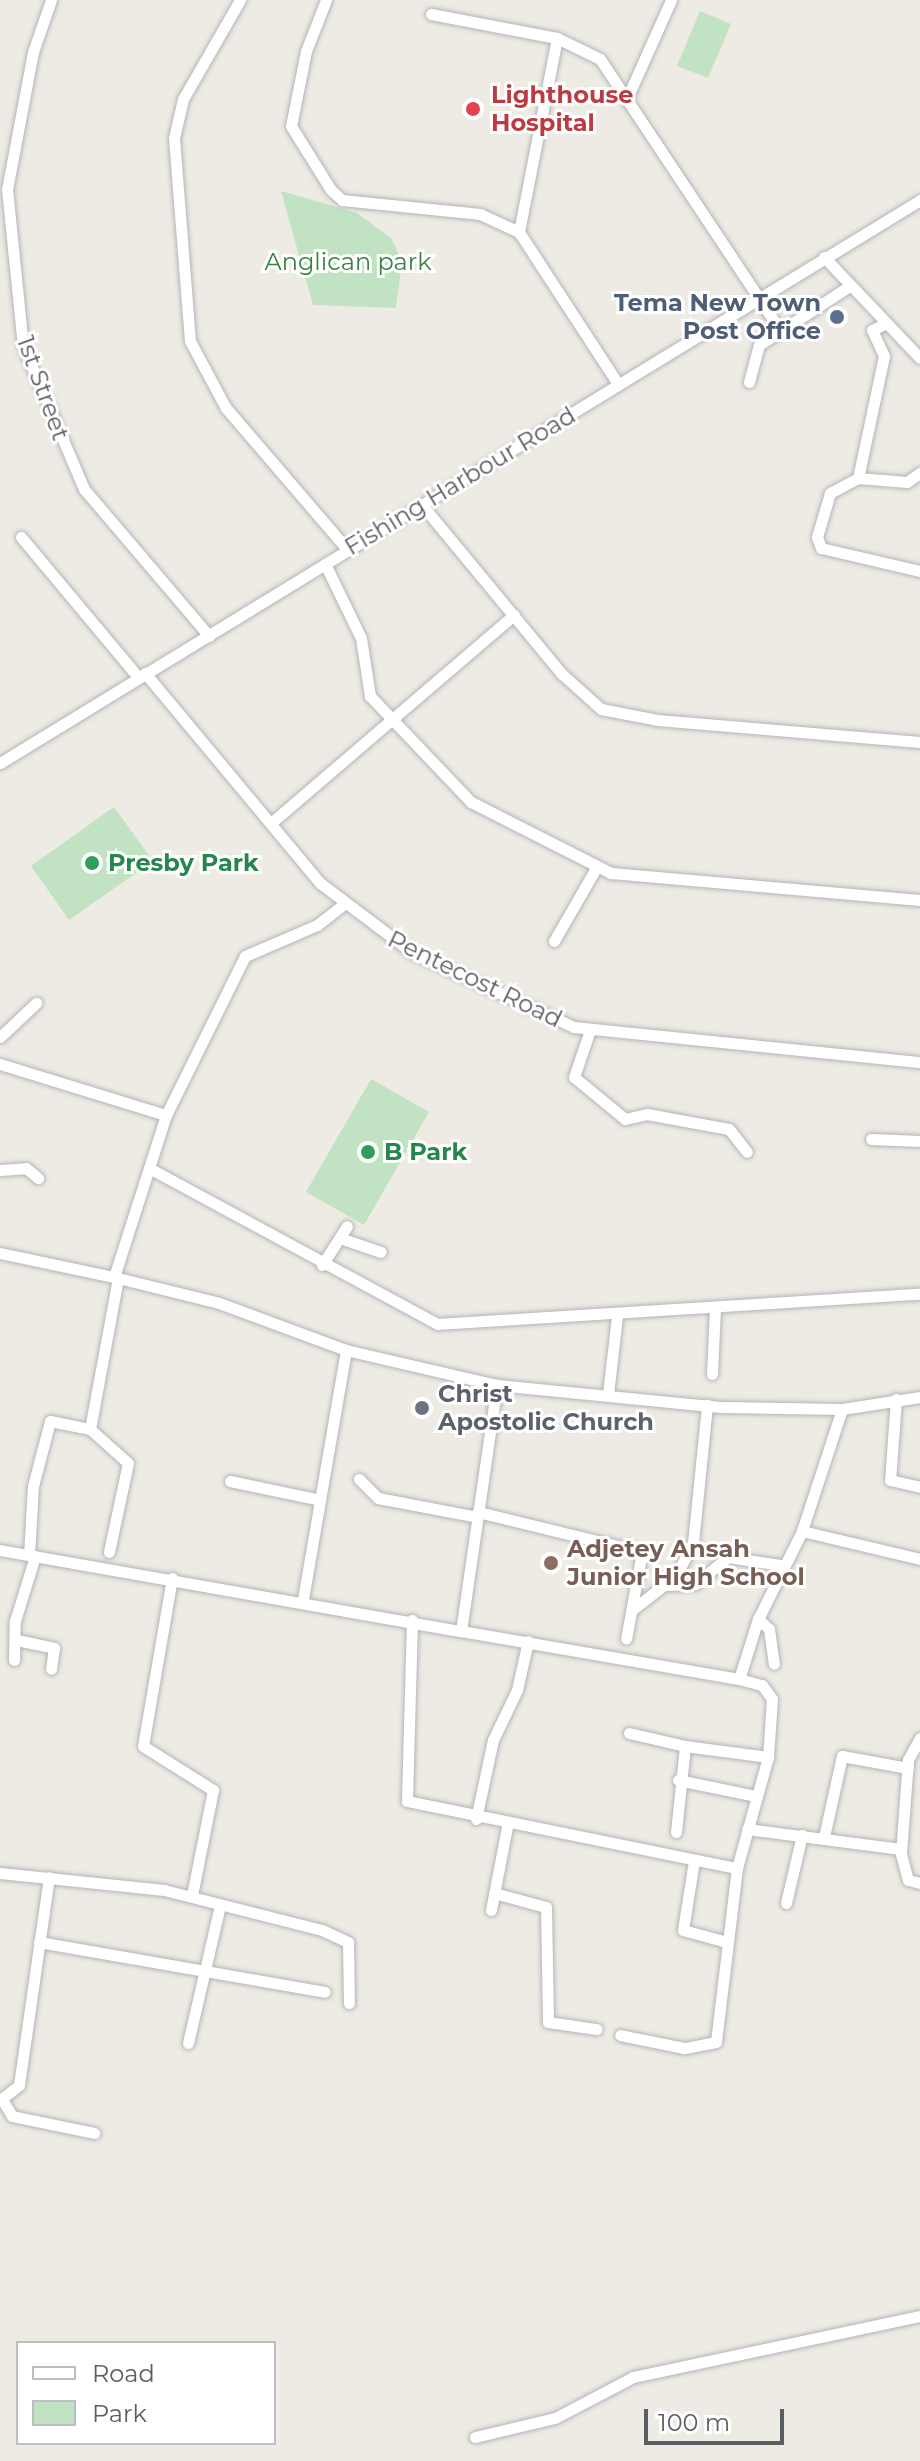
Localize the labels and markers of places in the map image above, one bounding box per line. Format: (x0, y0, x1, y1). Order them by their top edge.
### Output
place label: Lighthouse Hospital (491, 81, 633, 137)
marker: Lighthouse Hospital (462, 98, 484, 120)
place label: Tema New Town Post Office (614, 289, 821, 345)
marker: Tema New Town Post Office (828, 308, 846, 326)
place label: Presby Park (108, 849, 259, 877)
marker: Presby Park (83, 854, 101, 872)
place label: B Park (384, 1138, 467, 1166)
marker: B Park (359, 1143, 377, 1161)
place label: Christ Apostolic Church (438, 1380, 654, 1436)
marker: Christ Apostolic Church (413, 1399, 431, 1417)
place label: Adjetey Ansah Junior High School (567, 1535, 805, 1591)
marker: Adjetey Ansah Junior High School (542, 1554, 560, 1572)

